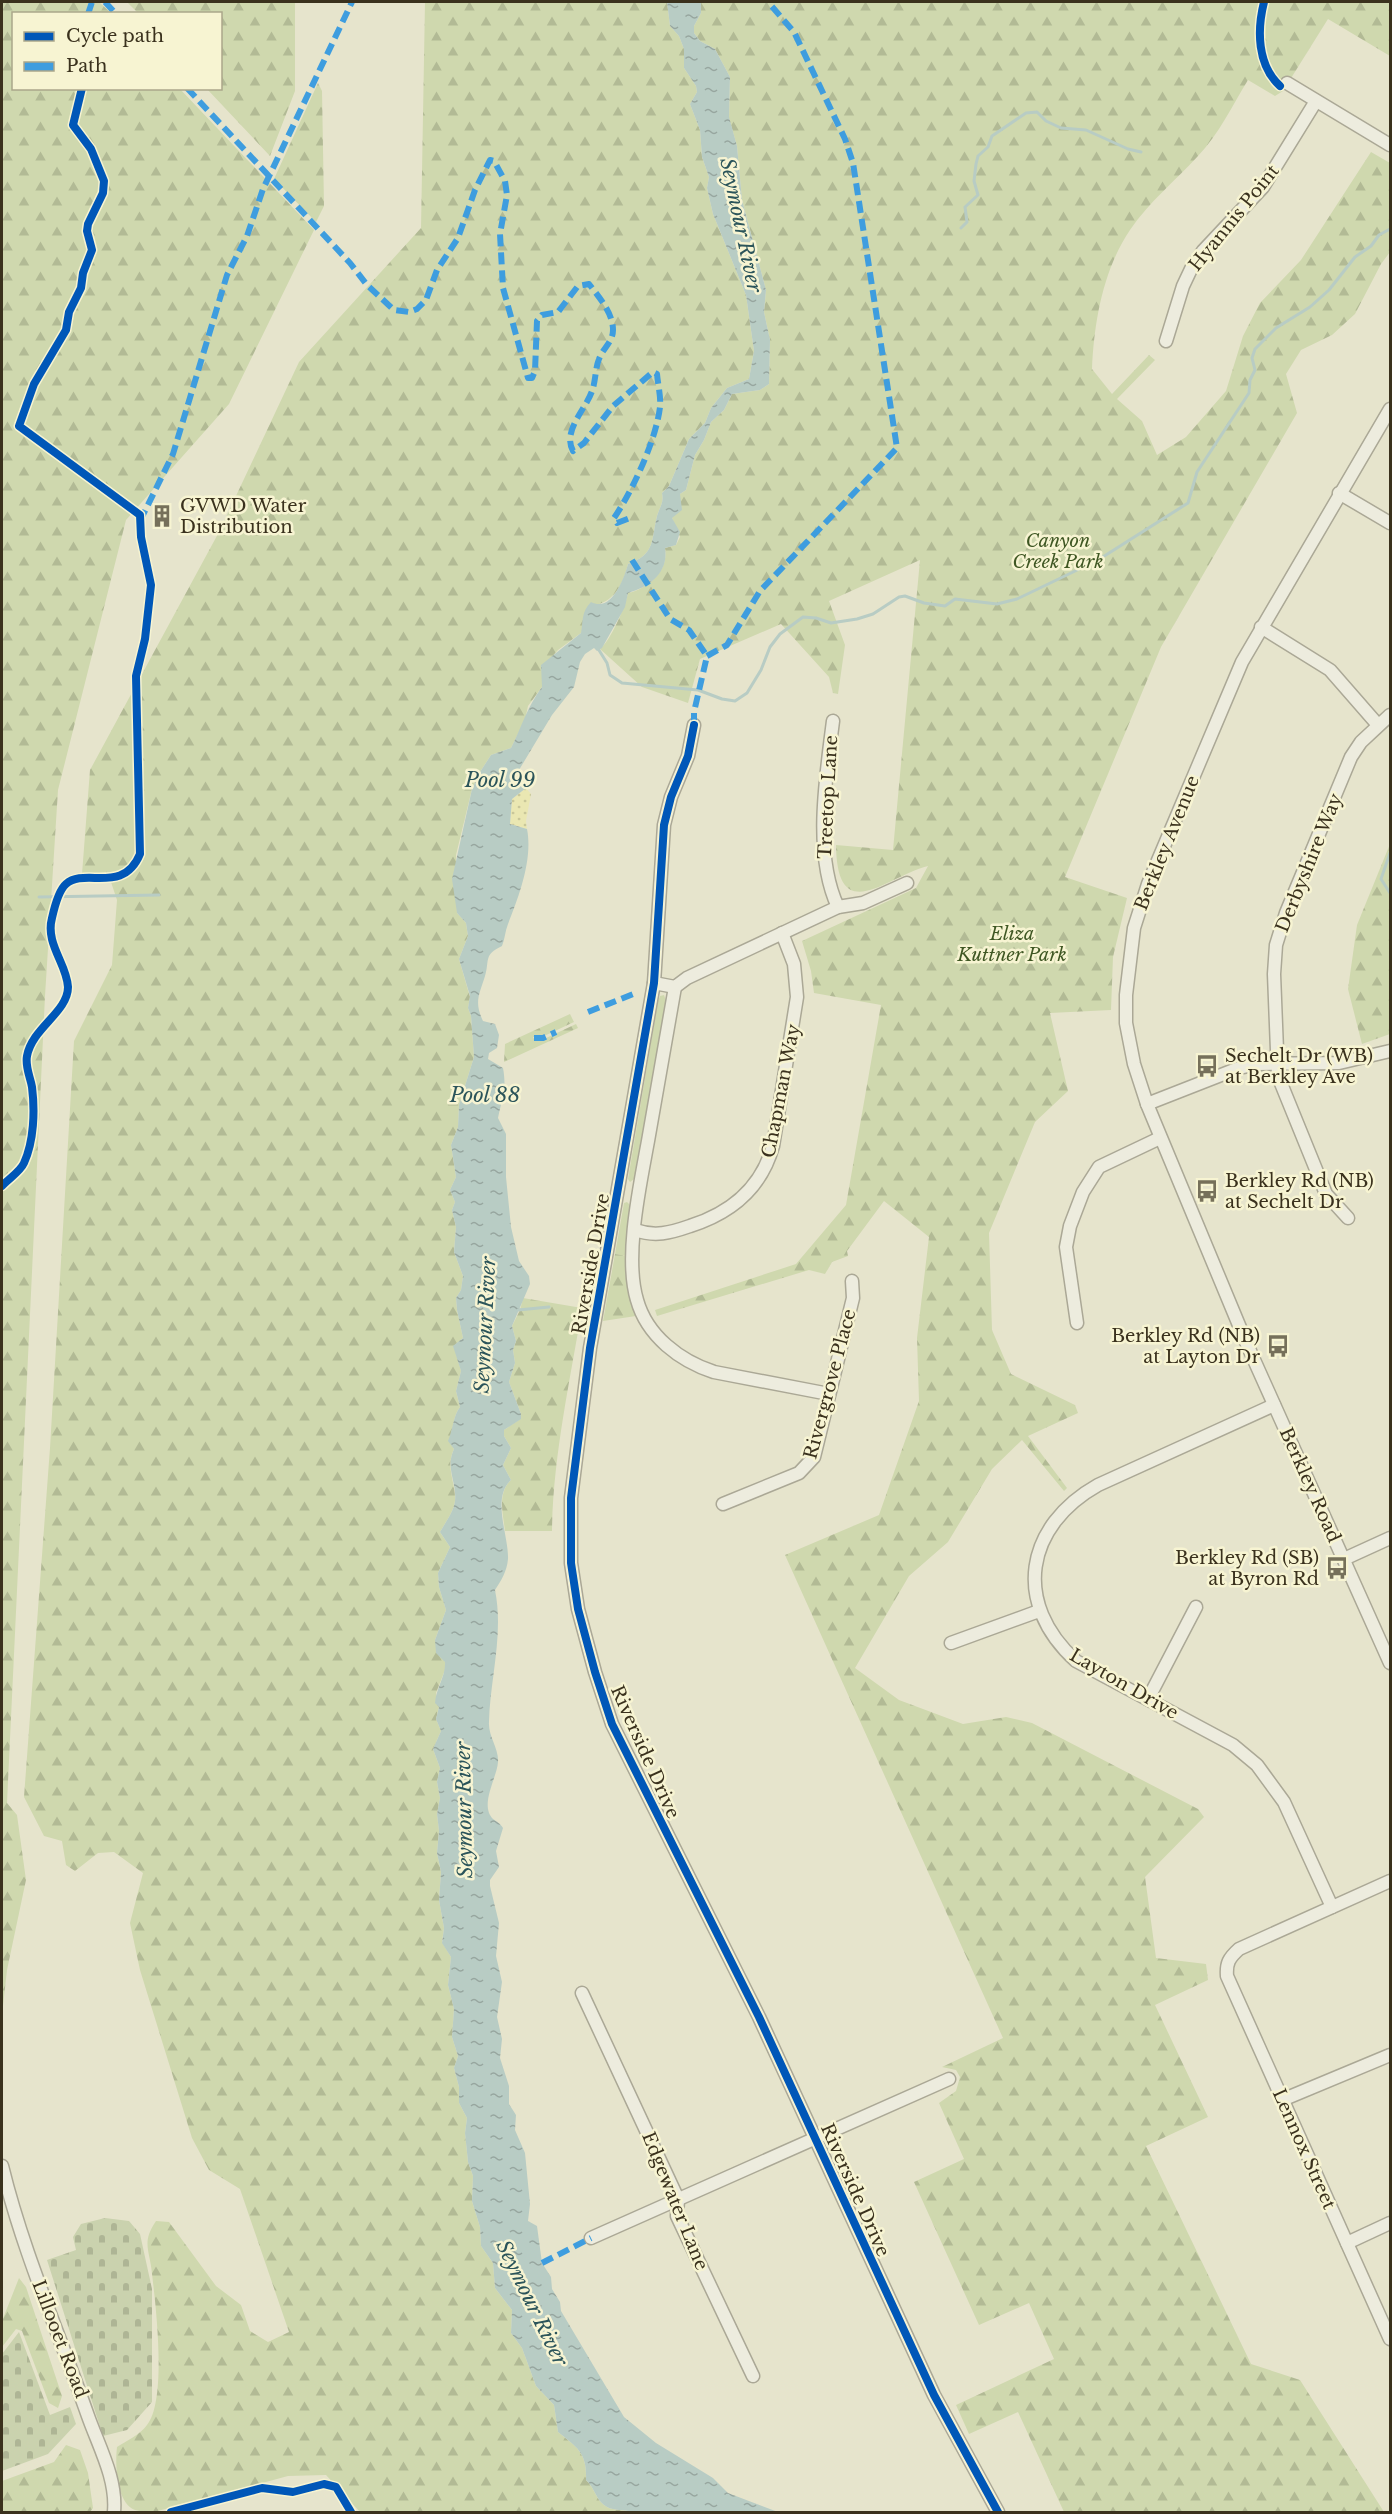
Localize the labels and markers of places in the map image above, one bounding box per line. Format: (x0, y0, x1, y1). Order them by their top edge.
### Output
place label: GVWD Water Distribution (180, 495, 307, 538)
building icon: GVWD Water Distribution (149, 503, 175, 529)
place label: Sechelt Dr (WB) at Berkley Ave (1225, 1045, 1373, 1088)
bus stop icon: Sechelt Dr (WB) at Berkley Ave (1194, 1053, 1220, 1079)
place label: Berkley Rd (NB) at Sechelt Dr (1225, 1170, 1374, 1213)
bus stop icon: Berkley Rd (NB) at Sechelt Dr (1194, 1178, 1220, 1204)
place label: Berkley Rd (NB) at Layton Dr (1111, 1325, 1260, 1368)
bus stop icon: Berkley Rd (NB) at Layton Dr (1265, 1333, 1291, 1359)
place label: Berkley Rd (SB) at Byron Rd (1175, 1547, 1319, 1590)
bus stop icon: Berkley Rd (SB) at Byron Rd (1324, 1555, 1350, 1581)

